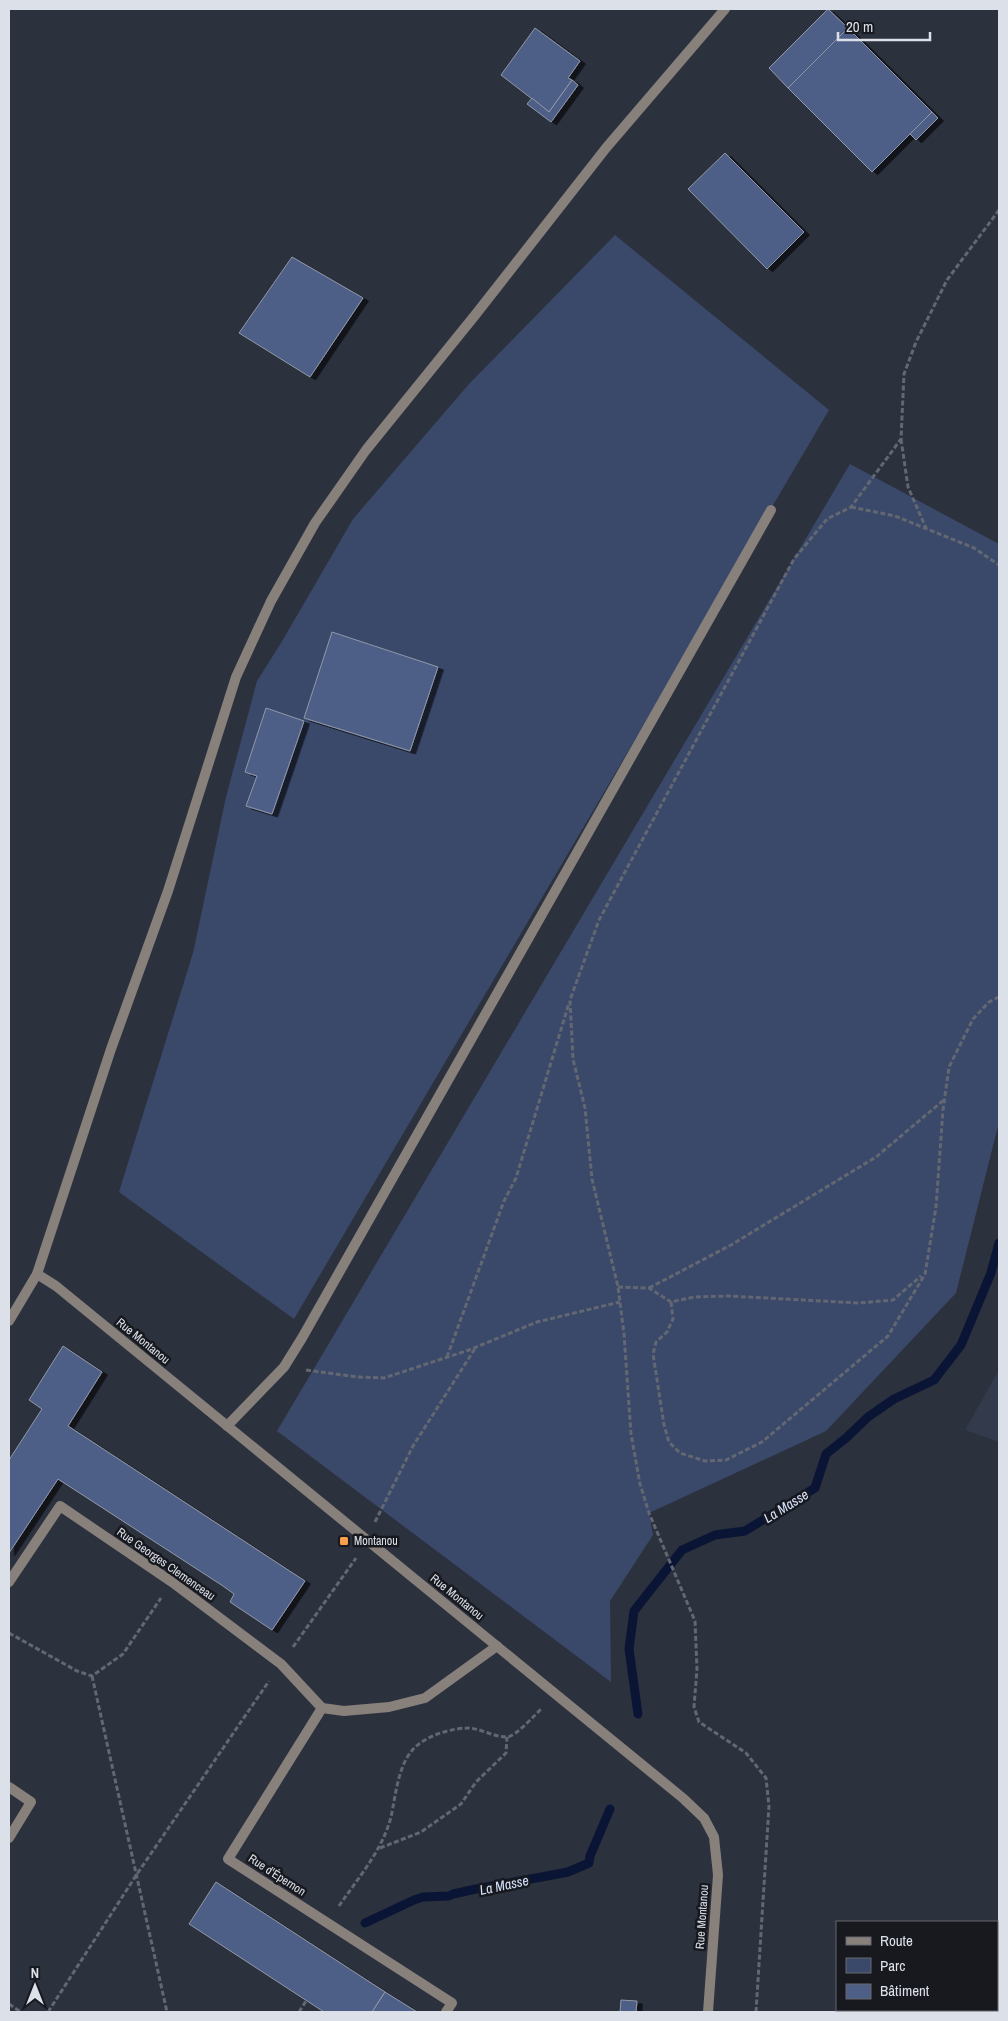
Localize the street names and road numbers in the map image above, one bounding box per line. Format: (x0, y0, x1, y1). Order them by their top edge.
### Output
street label: Rue Montanou (113, 1314, 173, 1368)
street label: Rue Georges Clemenceau (114, 1524, 218, 1604)
street label: Rue Montanou (427, 1570, 487, 1624)
street label: Rue d'Épernon (245, 1850, 309, 1900)
street label: Rue Montanou (692, 1884, 712, 1950)

